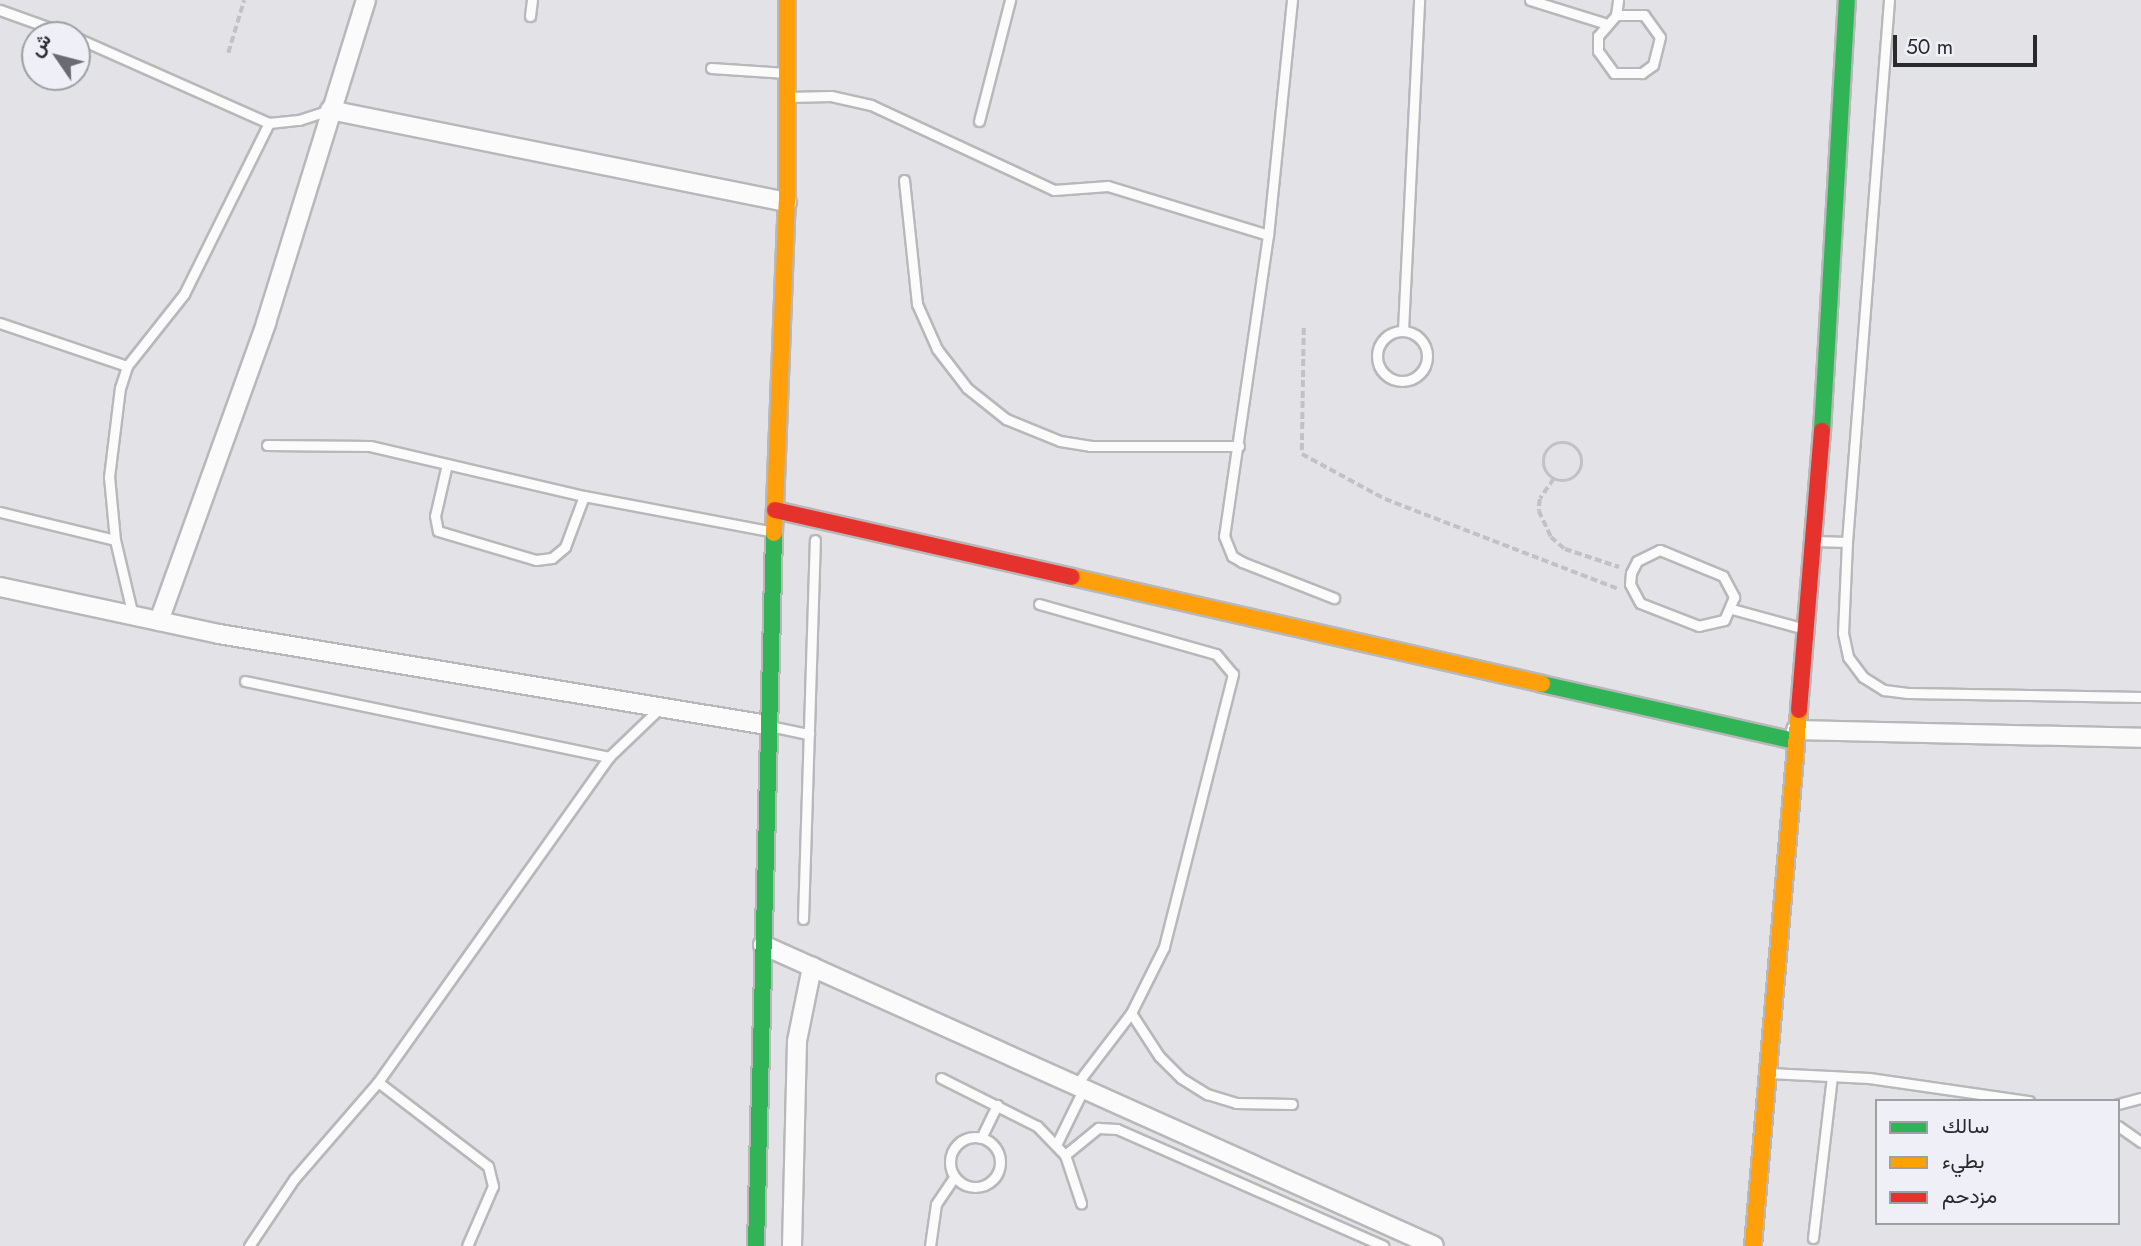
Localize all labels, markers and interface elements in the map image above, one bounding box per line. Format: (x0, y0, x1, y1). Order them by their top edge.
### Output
north arrow (21, 21, 91, 91)
scale bar (1896, 21, 2039, 65)
text: ش (22, 28, 58, 62)
text: 50 m (1906, 32, 1953, 62)
legend (1875, 1099, 2120, 1225)
text: سالك (1942, 1111, 1989, 1141)
text: بطيء (1942, 1146, 1985, 1176)
text: مزدحم (1942, 1181, 1997, 1211)

